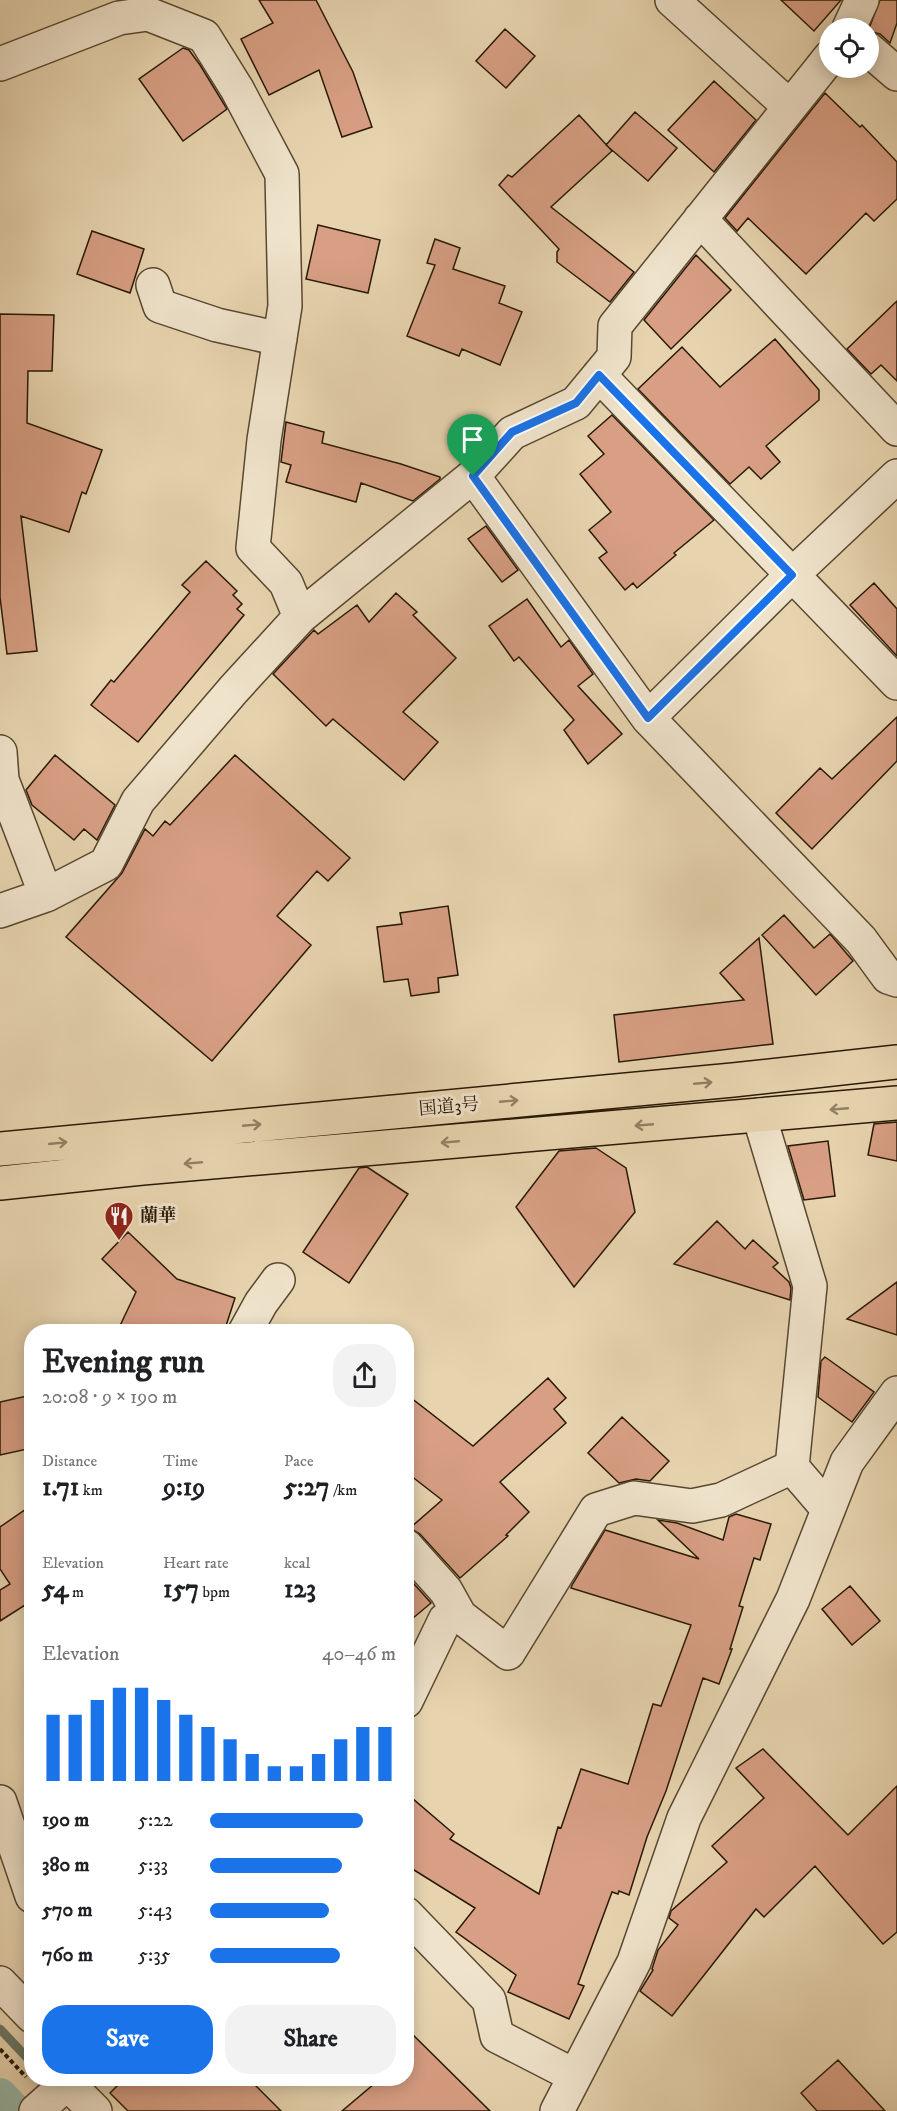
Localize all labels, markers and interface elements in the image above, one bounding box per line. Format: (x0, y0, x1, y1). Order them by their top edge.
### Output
map controls (819, 18, 879, 78)
button: locate (819, 18, 879, 78)
pin (447, 414, 498, 476)
icon: arrive (456, 423, 489, 456)
one-way arrow (693, 1077, 713, 1088)
street label: 国道3号 (418, 1093, 480, 1121)
one-way arrow (499, 1095, 519, 1106)
one-way arrow (829, 1104, 849, 1115)
one-way arrow (242, 1119, 262, 1130)
one-way arrow (635, 1120, 655, 1131)
one-way arrow (441, 1136, 461, 1147)
one-way arrow (48, 1137, 68, 1148)
one-way arrow (184, 1158, 204, 1169)
restaurant icon: 蘭華 (103, 1200, 135, 1242)
place label: 蘭華 (140, 1205, 176, 1227)
text: Evening run (42, 1342, 204, 1383)
button: share (333, 1344, 396, 1407)
text: 20:08 · 9 × 190 m (42, 1385, 177, 1410)
text: Distance (42, 1451, 97, 1471)
text: Time (163, 1451, 198, 1471)
text: Pace (284, 1451, 314, 1471)
text: 1.71 (42, 1471, 79, 1504)
text: 9:19 (163, 1471, 205, 1504)
text: 5:27 (284, 1471, 330, 1504)
text: km (79, 1480, 103, 1500)
text: /km (330, 1480, 357, 1500)
text: Elevation (42, 1553, 104, 1573)
text: Heart rate (163, 1553, 229, 1573)
text: kcal (284, 1553, 310, 1573)
text: 54 (42, 1573, 69, 1606)
text: 157 (163, 1573, 199, 1606)
text: 123 (284, 1573, 316, 1606)
text: m (69, 1582, 84, 1602)
text: bpm (199, 1582, 230, 1602)
text: Elevation (42, 1642, 119, 1667)
text: 40–46 m (322, 1642, 396, 1667)
text: 190 m (42, 1808, 89, 1833)
text: 5:22 (138, 1808, 173, 1833)
text: 380 m (42, 1853, 90, 1878)
text: 5:33 (138, 1853, 168, 1878)
text: 570 m (42, 1898, 93, 1923)
text: 5:43 (138, 1898, 172, 1923)
text: 760 m (42, 1943, 93, 1968)
text: 5:35 (138, 1943, 171, 1968)
button: Save (42, 2005, 213, 2074)
button: Share (225, 2005, 396, 2074)

